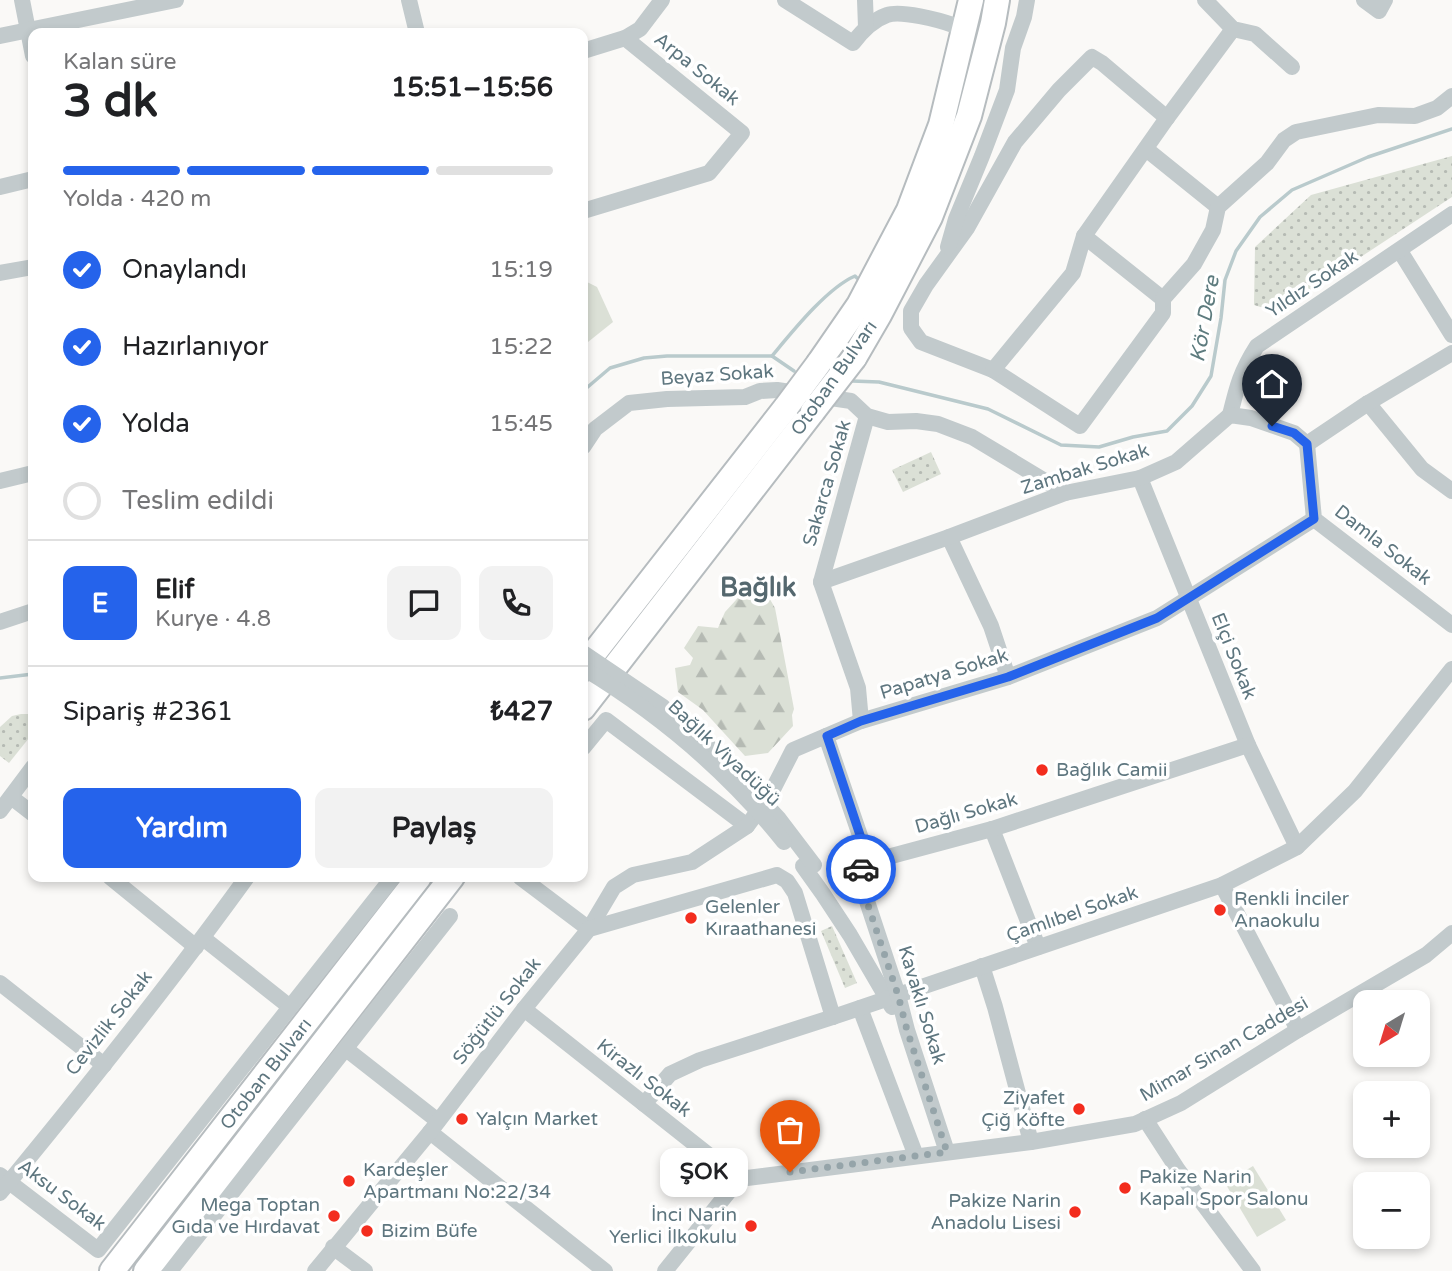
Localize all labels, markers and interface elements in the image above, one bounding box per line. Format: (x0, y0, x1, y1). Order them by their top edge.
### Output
street label: Arpa Sokak (650, 28, 744, 110)
text: Kalan süre (63, 48, 177, 76)
text: 15:51–15:56 (391, 72, 553, 103)
text: 3 dk (63, 74, 158, 129)
text: Yolda · 420 m (63, 185, 212, 213)
street label: Yıldız Sokak (1262, 245, 1362, 323)
icon: check (63, 251, 101, 289)
text: Onaylandı (122, 254, 247, 285)
text: 15:19 (489, 256, 553, 284)
water label: Kör Dere (1185, 273, 1225, 364)
street label: Otoban Bulvarı (786, 316, 882, 440)
icon: check (63, 328, 101, 366)
text: Hazırlanıyor (122, 331, 269, 362)
text: 15:22 (489, 333, 553, 361)
pin (1242, 354, 1302, 426)
street label: Beyaz Sokak (660, 360, 774, 390)
icon: home (1253, 365, 1291, 403)
icon: check (63, 405, 101, 443)
text: Yolda (122, 408, 190, 439)
text: 15:45 (489, 410, 553, 438)
street label: Sakarca Sokak (798, 417, 856, 549)
street label: Zambak Sokak (1018, 439, 1152, 499)
text: Teslim edildi (122, 485, 274, 516)
street label: Damla Sokak (1330, 500, 1436, 590)
button: chat (387, 566, 461, 640)
button: phone (479, 566, 553, 640)
district label: Bağlık (720, 572, 796, 603)
text: Elif (155, 574, 194, 605)
text: E (92, 588, 108, 619)
text: Kurye · 4.8 (155, 605, 271, 633)
street label: Elçi Sokak (1207, 610, 1261, 702)
street label: Papatya Sokak (877, 644, 1011, 704)
street label: Bağlık Viyadüğü (663, 695, 785, 811)
text: Sipariş #2361 (63, 696, 233, 727)
text: ₺427 (490, 696, 553, 727)
place label: Bağlık Camii (1056, 759, 1167, 781)
marker: Bağlık Camii (1034, 762, 1050, 778)
button: Yardım (63, 788, 301, 868)
button: Paylaş (315, 788, 553, 868)
street label: Dağlı Sokak (912, 788, 1020, 838)
courier (826, 834, 896, 904)
icon: car (842, 850, 880, 888)
street label: Çamlıbel Sokak (1003, 881, 1141, 947)
place label: Renkli İnciler Anaokulu (1234, 888, 1350, 932)
place label: Gelenler Kıraathanesi (705, 896, 817, 940)
marker: Renkli İnciler Anaokulu (1212, 902, 1228, 918)
marker: Gelenler Kıraathanesi (683, 910, 699, 926)
street label: Kavaklı Sokak (893, 943, 951, 1067)
street label: Söğütlü Sokak (448, 953, 546, 1069)
street label: Cevizlik Sokak (61, 966, 157, 1080)
north arrow (1353, 990, 1430, 1068)
map controls (1353, 990, 1430, 1249)
street label: Mimar Sinan Caddesi (1136, 992, 1312, 1106)
street label: Otoban Bulvarı (216, 1014, 316, 1134)
street label: Kirazlı Sokak (592, 1034, 696, 1122)
button: + (1353, 1081, 1430, 1158)
place label: Ziyafet Çiğ Köfte (981, 1087, 1065, 1131)
pin (760, 1100, 820, 1172)
marker: Ziyafet Çiğ Köfte (1071, 1101, 1087, 1117)
place label: Yalçın Market (476, 1108, 598, 1130)
marker: Yalçın Market (454, 1111, 470, 1127)
icon: bag (771, 1111, 809, 1149)
callout: ŞOK (660, 1148, 748, 1196)
street label: Aksu Sokak (14, 1155, 110, 1235)
text: ŞOK (680, 1158, 728, 1186)
place label: Kardeşler Apartmanı No:22/34 (363, 1159, 551, 1203)
place label: Pakize Narin Kapalı Spor Salonu (1139, 1166, 1309, 1210)
button: − (1353, 1172, 1430, 1249)
marker: Kardeşler Apartmanı No:22/34 (341, 1173, 357, 1189)
marker: Pakize Narin Kapalı Spor Salonu (1117, 1180, 1133, 1196)
place label: Pakize Narin Anadolu Lisesi (931, 1190, 1061, 1234)
place label: Mega Toptan Gıda ve Hırdavat (172, 1194, 320, 1238)
place label: İnci Narin Yerlici İlkokulu (609, 1204, 737, 1248)
marker: Pakize Narin Anadolu Lisesi (1067, 1204, 1083, 1220)
marker: Mega Toptan Gıda ve Hırdavat (326, 1208, 342, 1224)
marker: İnci Narin Yerlici İlkokulu (743, 1218, 759, 1234)
place label: Bizim Büfe (381, 1220, 477, 1242)
marker: Bizim Büfe (359, 1223, 375, 1239)

